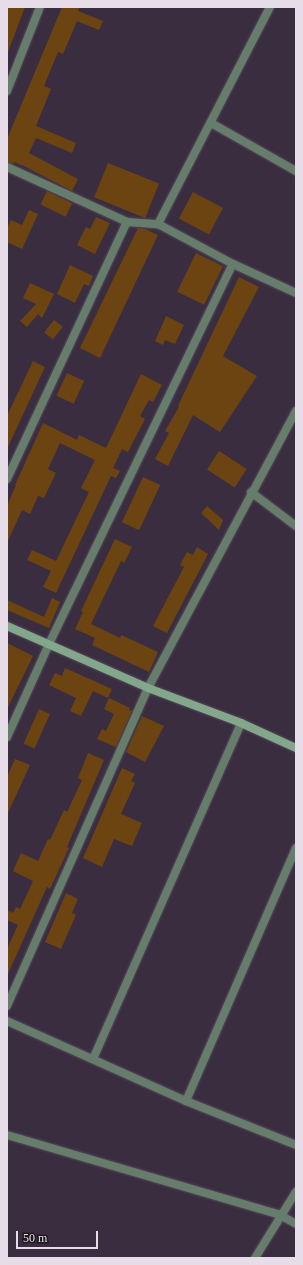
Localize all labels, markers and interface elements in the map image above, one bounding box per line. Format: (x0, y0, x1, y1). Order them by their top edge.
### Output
scale bar (18, 1223, 100, 1249)
text: 50 m (23, 1231, 47, 1245)

